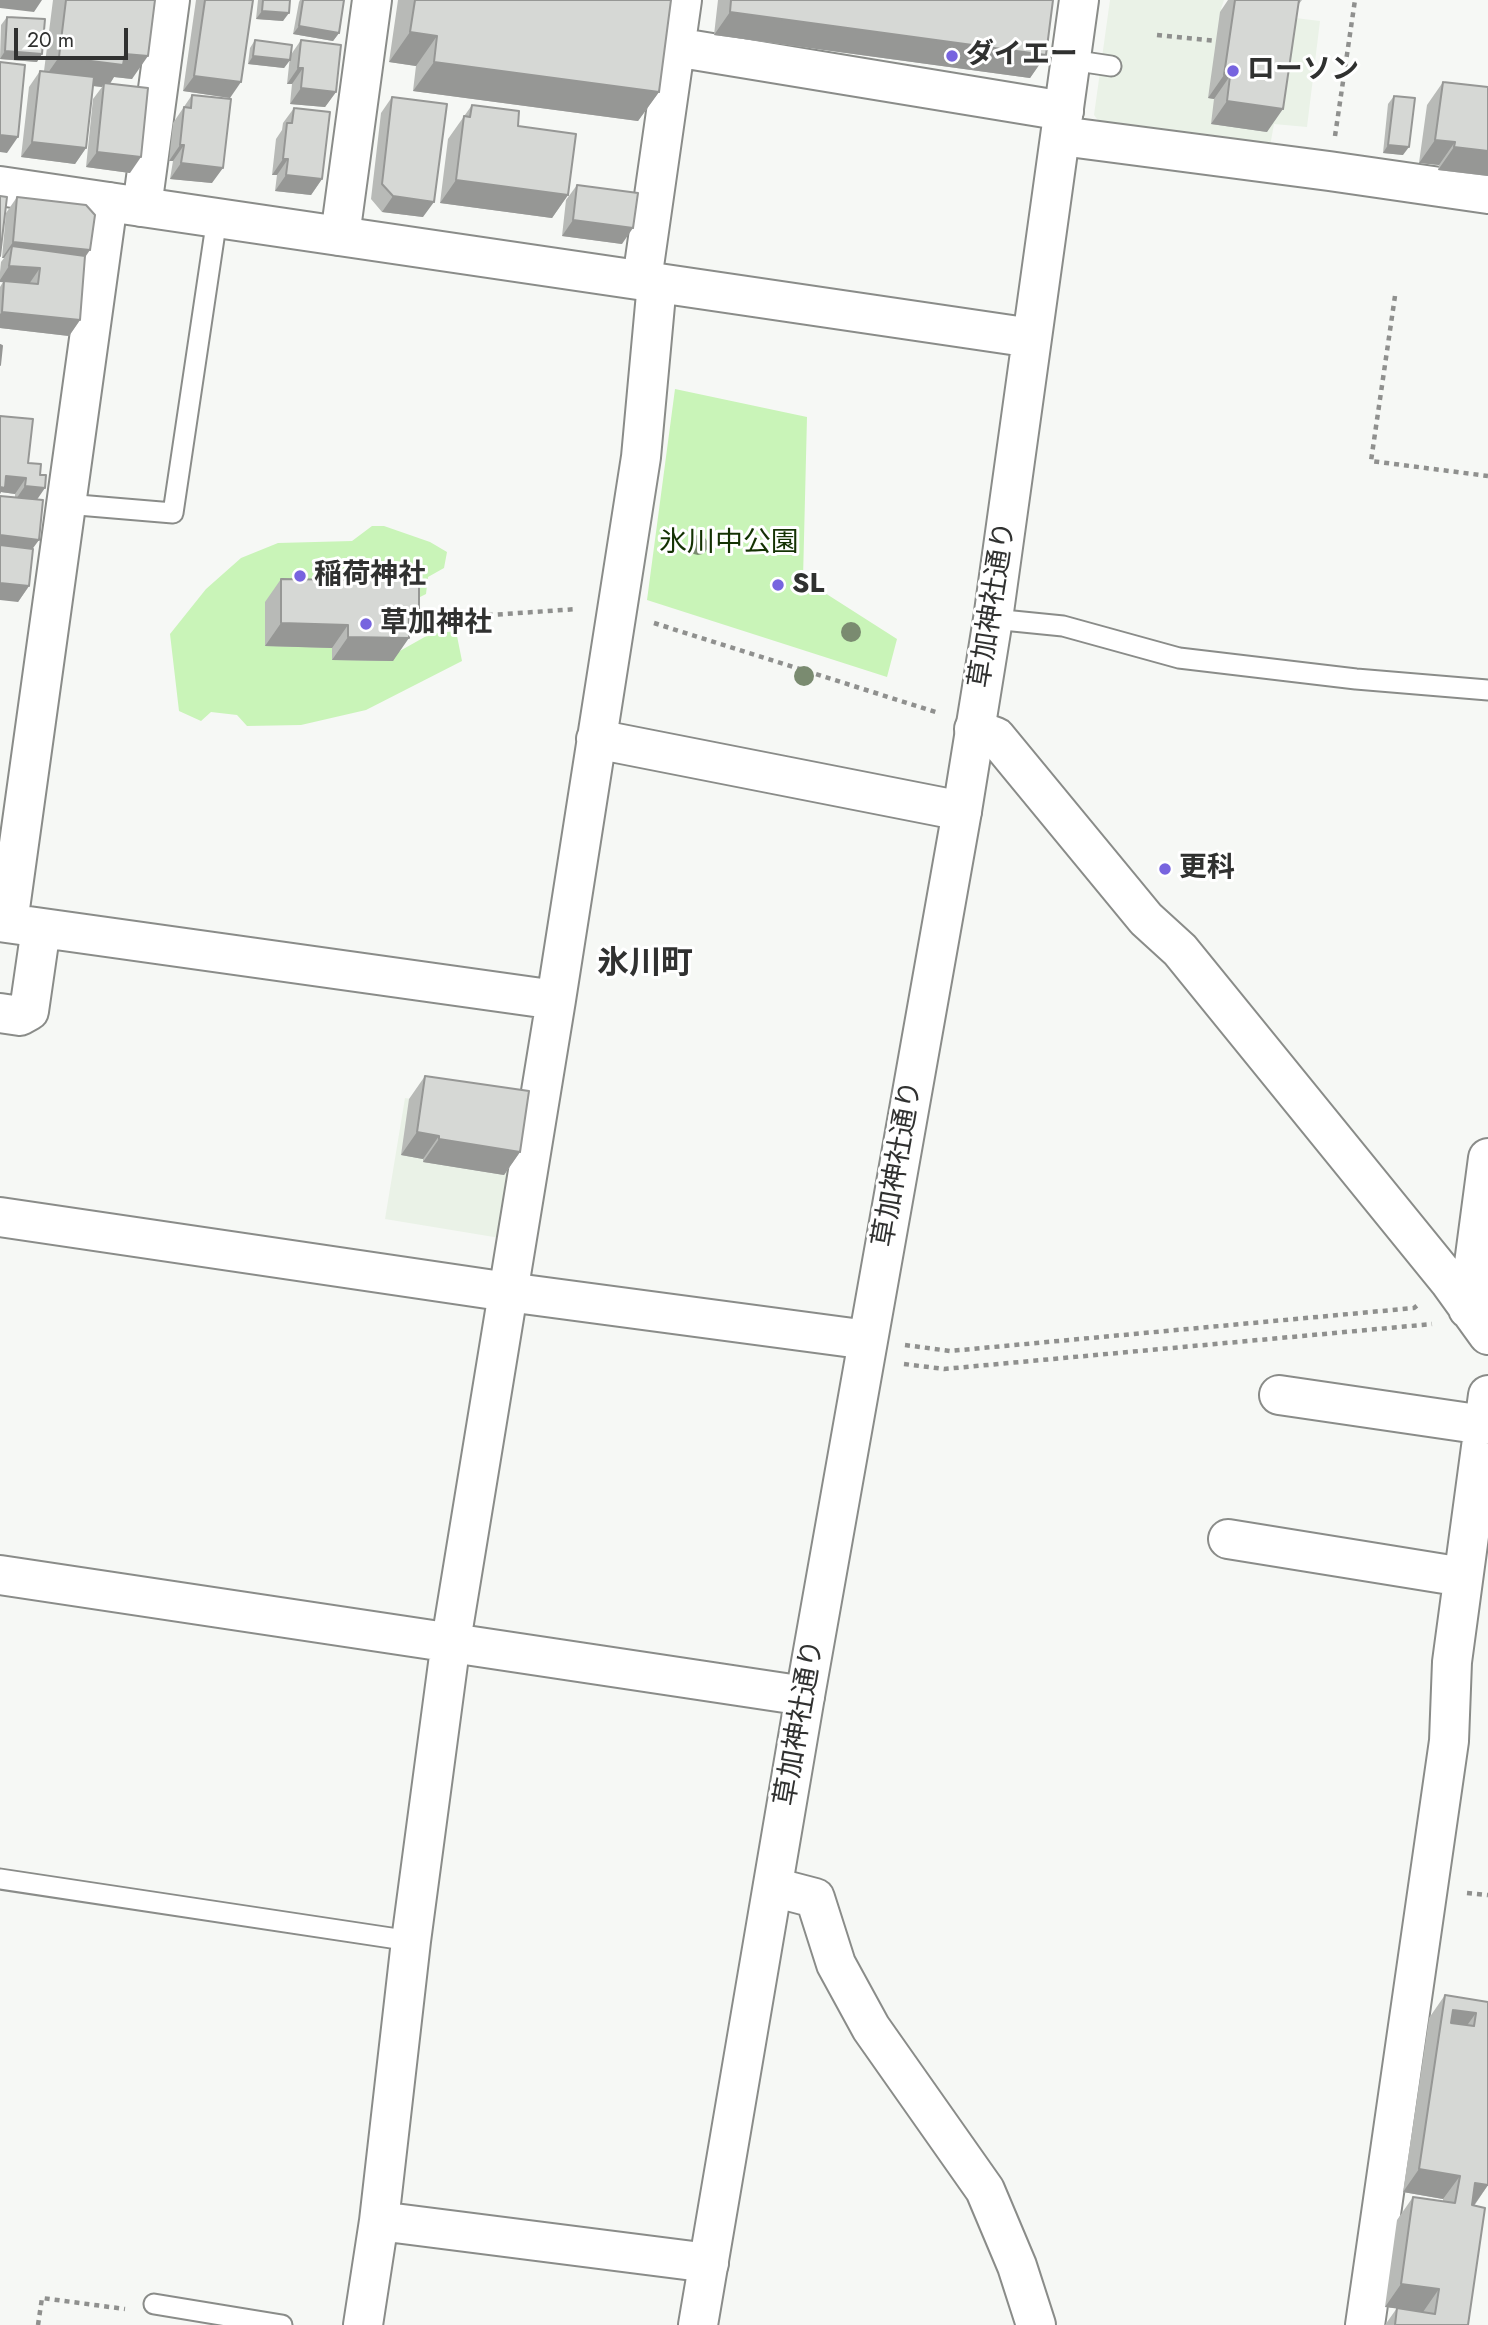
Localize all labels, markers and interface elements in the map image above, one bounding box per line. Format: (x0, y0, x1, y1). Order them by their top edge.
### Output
scale bar (18, 14, 131, 58)
text: 20 m (27, 25, 74, 55)
place label: ダイエー (966, 39, 1078, 73)
marker: ダイエー (944, 48, 960, 64)
place label: ローソン (1247, 54, 1359, 88)
marker: ローソン (1225, 63, 1241, 79)
street label: 草加神社通り (964, 519, 1024, 691)
park label: 氷川中公園 (659, 527, 799, 561)
place label: 稲荷神社 (314, 559, 426, 593)
marker: 稲荷神社 (292, 568, 308, 584)
place label: SL (792, 568, 824, 602)
marker: SL (770, 577, 786, 593)
place label: 草加神社 (380, 607, 492, 641)
marker: 草加神社 (358, 616, 374, 632)
place label: 更科 (1179, 852, 1235, 886)
marker: 更科 (1157, 861, 1173, 877)
district label: 氷川町 (597, 946, 693, 984)
street label: 草加神社通り (868, 1078, 930, 1250)
street label: 草加神社通り (770, 1637, 832, 1809)

